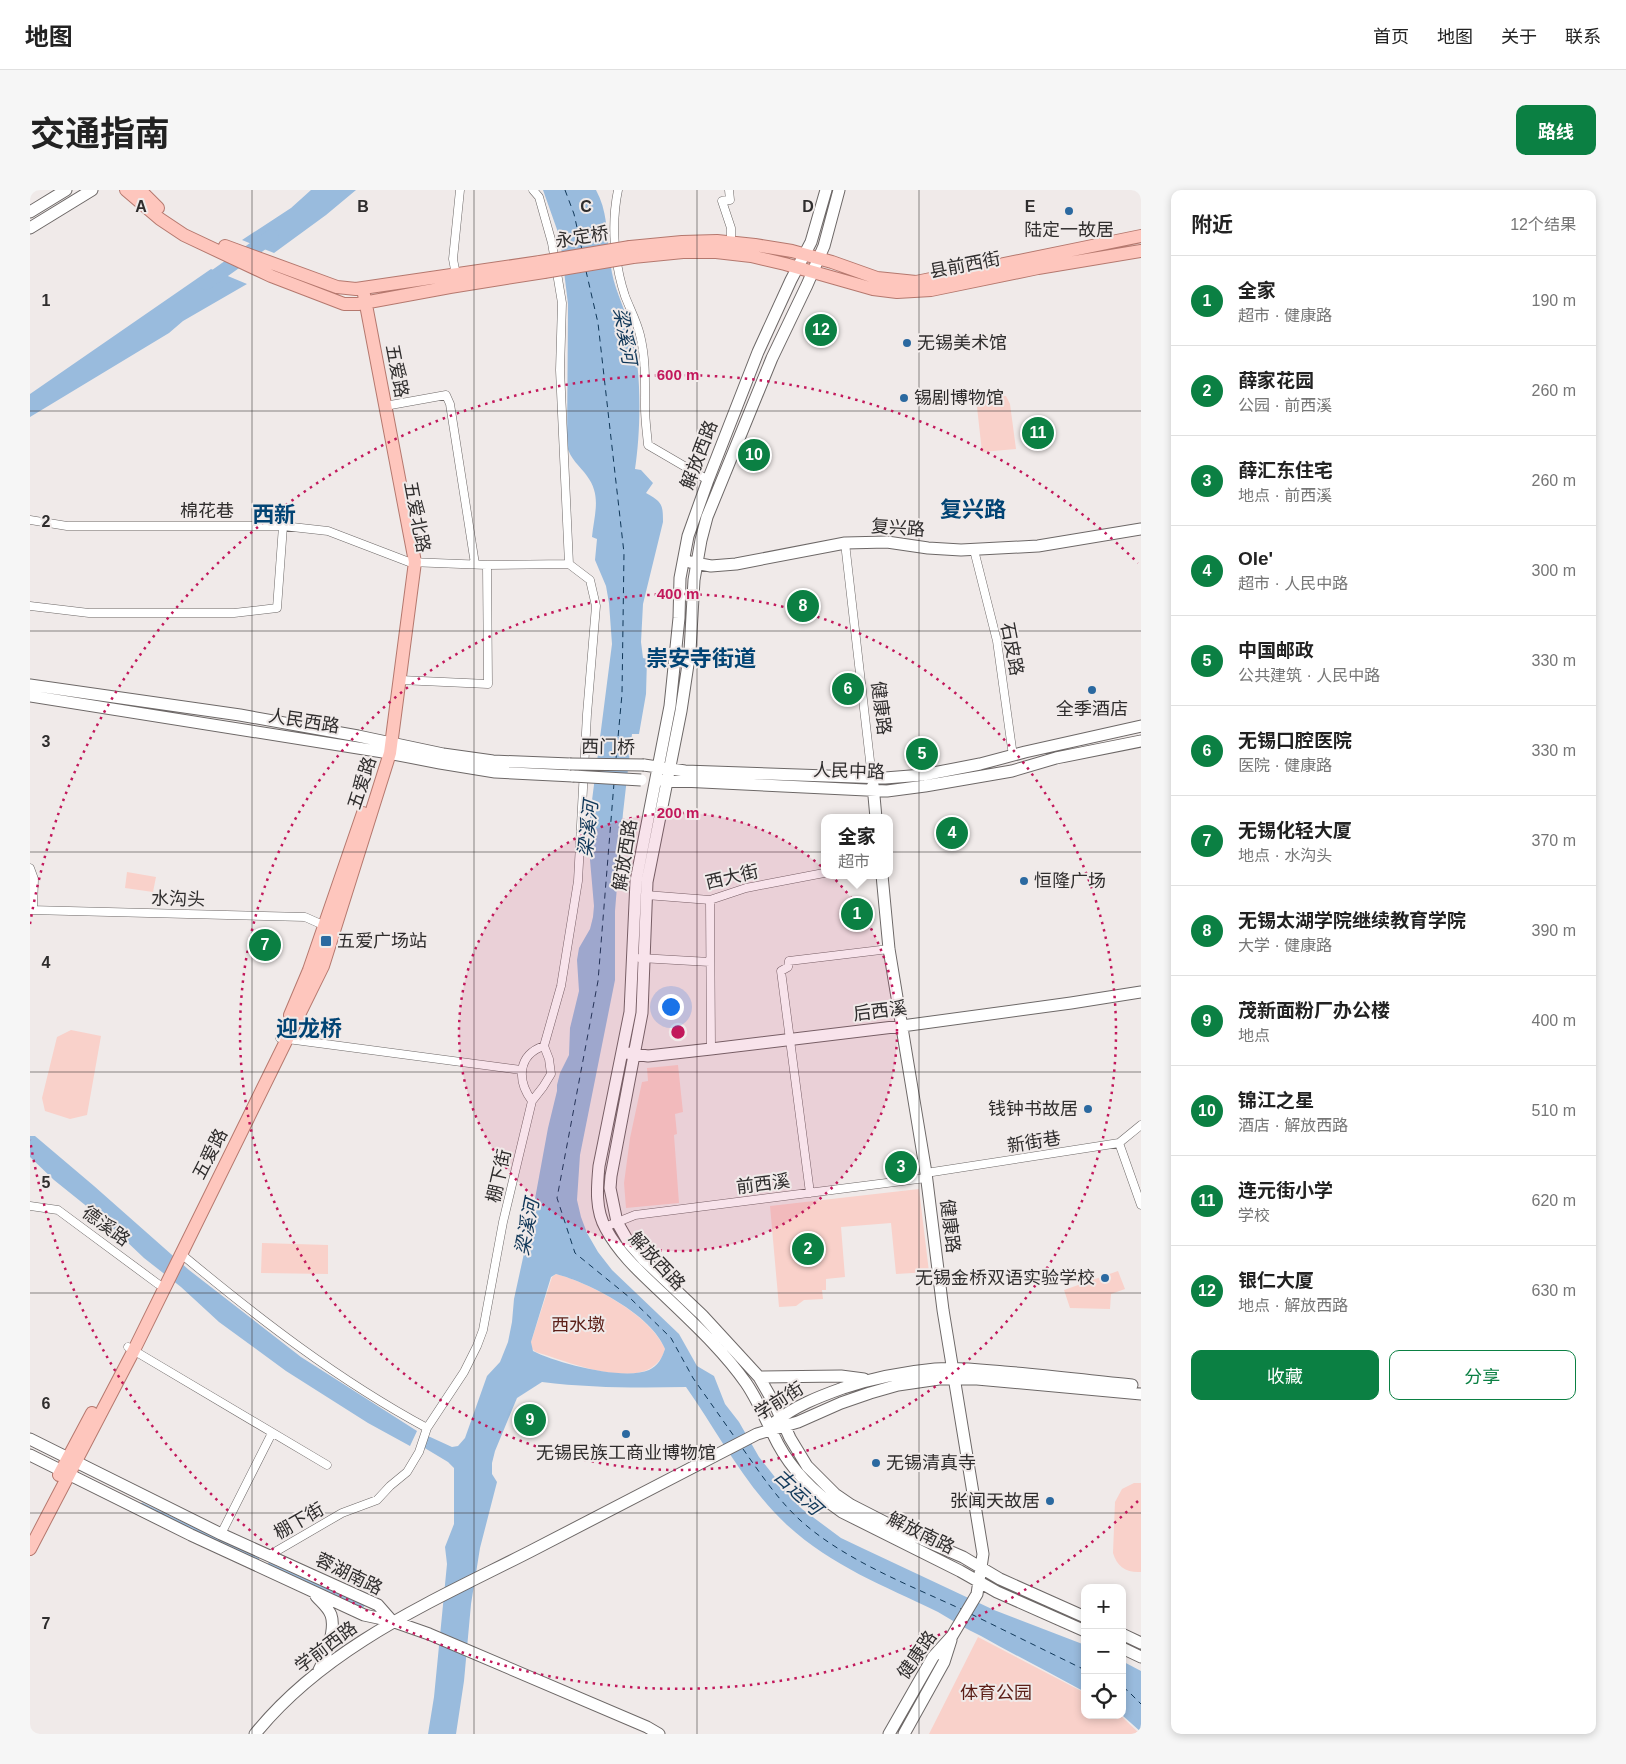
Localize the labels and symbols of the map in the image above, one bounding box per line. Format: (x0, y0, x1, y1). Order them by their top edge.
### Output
text: A (135, 198, 147, 215)
text: B (357, 198, 369, 215)
text: C (580, 198, 592, 215)
text: D (802, 198, 814, 215)
text: E (1025, 198, 1036, 215)
marker: 陆定一故居 (1063, 205, 1075, 217)
place label: 陆定一故居 (1024, 220, 1114, 240)
street label: 永定桥 (554, 223, 610, 251)
street label: 县前西街 (928, 248, 1002, 282)
text: 1 (42, 292, 51, 309)
water label: 梁溪河 (610, 306, 641, 370)
pin: 12 (805, 311, 837, 349)
place label: 无锡美术馆 (917, 333, 1007, 353)
marker: 无锡美术馆 (901, 337, 913, 349)
street label: 五爱路 (382, 343, 412, 399)
text: 600 m (657, 366, 699, 383)
place label: 锡剧博物馆 (914, 388, 1004, 408)
marker: 锡剧博物馆 (898, 392, 910, 404)
pin: 11 (1022, 414, 1054, 452)
street label: 解放西路 (677, 418, 721, 492)
pin: 10 (738, 436, 770, 474)
street label: 五爱北路 (400, 480, 434, 554)
district label: 复兴路 (940, 497, 1006, 522)
street label: 棉花巷 (180, 501, 234, 521)
district label: 西新 (252, 502, 296, 527)
text: 2 (42, 513, 51, 530)
street label: 复兴路 (870, 516, 926, 540)
text: 400 m (657, 585, 699, 602)
pin: 8 (787, 587, 819, 625)
street label: 石皮路 (997, 621, 1027, 677)
district label: 崇安寺街道 (646, 646, 756, 671)
pin: 6 (832, 670, 864, 708)
street label: 健康路 (868, 680, 894, 736)
marker: 全季酒店 (1086, 684, 1098, 696)
place label: 全季酒店 (1056, 699, 1128, 719)
street label: 人民西路 (267, 705, 341, 737)
text: 3 (42, 733, 51, 750)
pin: 5 (906, 735, 938, 773)
street label: 西门桥 (581, 737, 635, 757)
street label: 五爱路 (344, 754, 380, 812)
street label: 人民中路 (813, 760, 885, 782)
water label: 梁溪河 (575, 796, 602, 858)
text: 200 m (657, 804, 699, 821)
pin: 4 (936, 814, 968, 852)
street label: 解放西路 (609, 818, 641, 892)
street label: 西大街 (703, 861, 761, 893)
place label: 恒隆广场 (1034, 871, 1106, 891)
marker: 恒隆广场 (1018, 875, 1030, 887)
street label: 水沟头 (151, 889, 205, 909)
pin: 1 (841, 895, 873, 933)
pin: 7 (249, 926, 281, 964)
place label: 五爱广场站 (337, 931, 427, 951)
marker: 五爱广场站 (319, 934, 333, 948)
text: 4 (42, 954, 51, 971)
your location (658, 994, 684, 1020)
street label: 后西溪 (852, 998, 908, 1024)
district label: 迎龙桥 (276, 1016, 342, 1041)
centre of rings (669, 1023, 687, 1041)
place label: 钱钟书故居 (988, 1099, 1078, 1119)
marker: 钱钟书故居 (1082, 1103, 1094, 1115)
street label: 五爱路 (189, 1125, 231, 1183)
street label: 新街巷 (1006, 1128, 1062, 1156)
street label: 棚下街 (483, 1147, 515, 1205)
pin: 3 (885, 1148, 917, 1186)
street label: 前西溪 (735, 1171, 791, 1197)
text: 5 (42, 1174, 51, 1191)
water label: 梁溪河 (511, 1193, 544, 1257)
street label: 健康路 (937, 1198, 963, 1254)
street label: 德溪路 (78, 1202, 134, 1250)
street label: 解放西路 (625, 1228, 689, 1294)
pin: 2 (792, 1230, 824, 1268)
place label: 无锡金桥双语实验学校 (915, 1268, 1095, 1288)
marker: 无锡金桥双语实验学校 (1099, 1272, 1111, 1284)
park label: 西水墩 (551, 1315, 605, 1335)
street label: 学前街 (751, 1378, 807, 1424)
text: 6 (42, 1395, 51, 1412)
pin: 9 (514, 1401, 546, 1439)
marker: 无锡民族工商业博物馆 (620, 1428, 632, 1440)
place label: 无锡民族工商业博物馆 (536, 1443, 716, 1463)
place label: 无锡清真寺 (886, 1453, 976, 1473)
marker: 无锡清真寺 (870, 1457, 882, 1469)
water label: 古运河 (770, 1465, 829, 1522)
place label: 张闻天故居 (950, 1491, 1040, 1511)
marker: 张闻天故居 (1044, 1495, 1056, 1507)
street label: 棚下街 (271, 1499, 327, 1543)
street label: 解放南路 (884, 1508, 958, 1558)
street label: 蓉湖南路 (312, 1549, 386, 1599)
text: 7 (42, 1615, 51, 1632)
street label: 学前西路 (291, 1617, 361, 1677)
street label: 健康路 (893, 1627, 941, 1683)
park label: 体育公园 (960, 1683, 1032, 1703)

